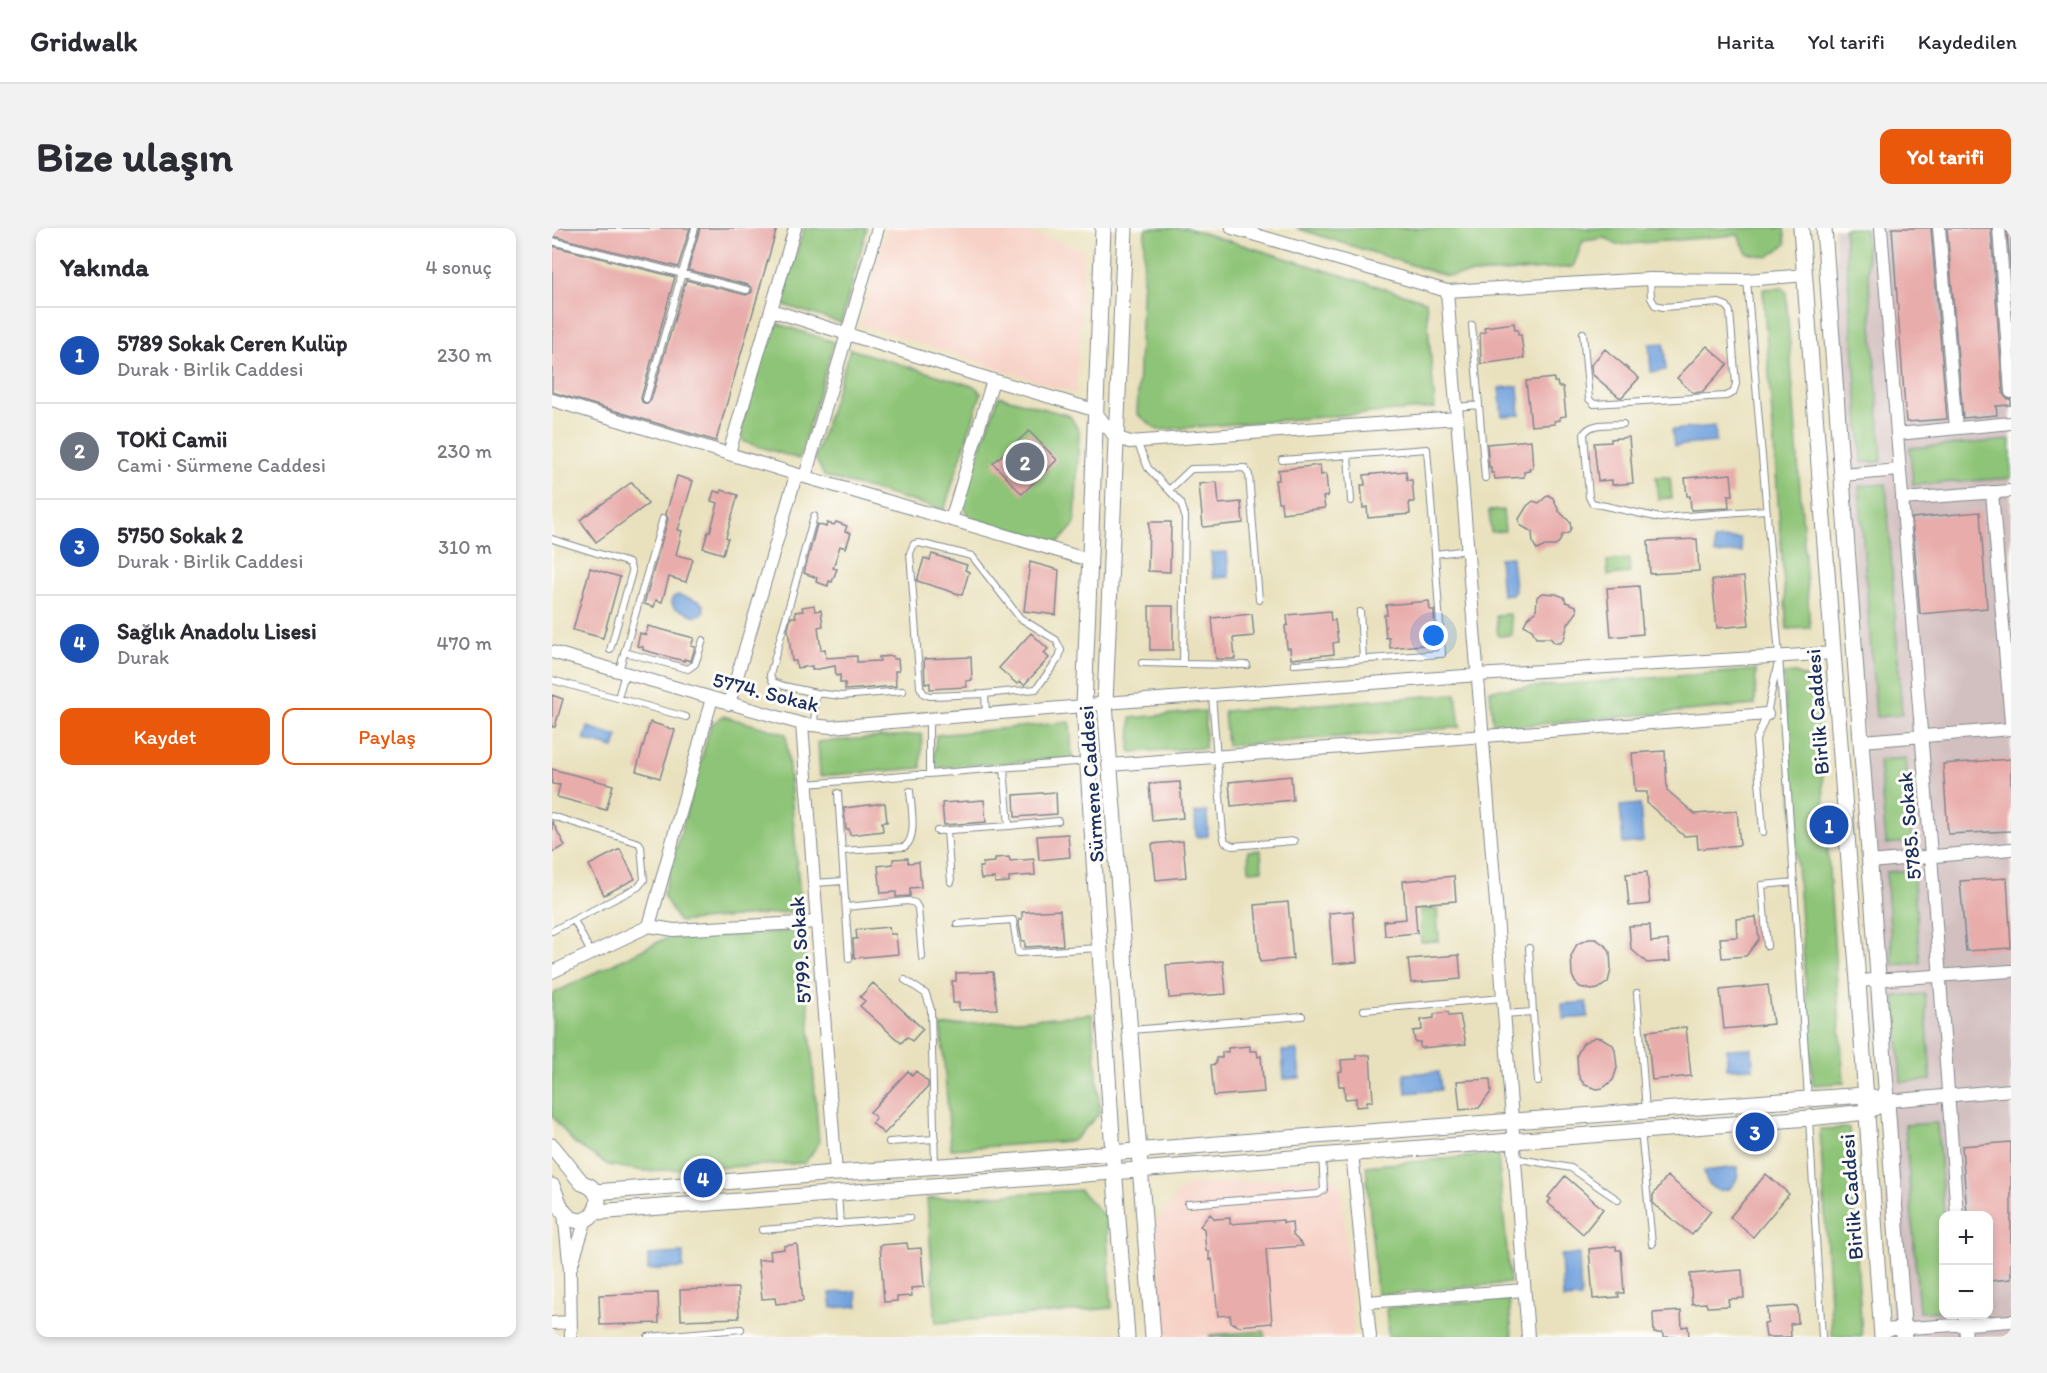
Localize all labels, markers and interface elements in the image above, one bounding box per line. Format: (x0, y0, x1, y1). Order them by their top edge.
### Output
text: Gridwalk (30, 24, 138, 58)
text: Harita (1717, 29, 1775, 54)
text: Yol tarifi (1808, 29, 1885, 54)
text: Kaydedilen (1918, 29, 2017, 54)
button: Yol tarifi (1880, 129, 2011, 184)
text: Bize ulaşın (36, 131, 233, 182)
text: Yakında (60, 251, 149, 283)
text: 4 sonuç (425, 255, 492, 279)
text: 5789 Sokak Ceren Kulüp (117, 330, 347, 357)
text: 1 (75, 343, 84, 367)
text: 230 m (437, 343, 492, 367)
text: Durak · Birlik Caddesi (117, 357, 303, 381)
text: TOKİ Camii (117, 426, 227, 453)
text: 2 (74, 439, 85, 463)
text: 230 m (437, 439, 492, 463)
pin: 2 (1006, 440, 1044, 484)
text: Cami · Sürmene Caddesi (117, 453, 326, 477)
text: 5750 Sokak 2 (117, 522, 243, 549)
text: 3 (74, 535, 85, 559)
text: 310 m (438, 535, 492, 559)
text: Durak · Birlik Caddesi (117, 549, 303, 573)
text: Sağlık Anadolu Lisesi (117, 618, 317, 645)
your location (1419, 621, 1448, 650)
text: 4 (73, 631, 86, 655)
text: 470 m (436, 631, 492, 655)
text: Durak (117, 645, 169, 669)
street label: Birlik Caddesi (1800, 648, 1834, 776)
street label: 5774. Sokak (710, 667, 822, 717)
street label: Sürmene Caddesi (1073, 705, 1109, 863)
button: Kaydet (60, 708, 270, 765)
button: Paylaş (282, 708, 492, 765)
street label: 5785. Sokak (1892, 771, 1926, 881)
pin: 1 (1810, 802, 1848, 848)
street label: 5799. Sokak (784, 895, 816, 1005)
pin: 3 (1736, 1110, 1774, 1154)
street label: Birlik Caddesi (1834, 1133, 1868, 1261)
pin: 4 (684, 1156, 722, 1200)
map controls (1939, 1211, 1993, 1319)
button: + (1939, 1211, 1993, 1265)
button: − (1939, 1265, 1993, 1319)

